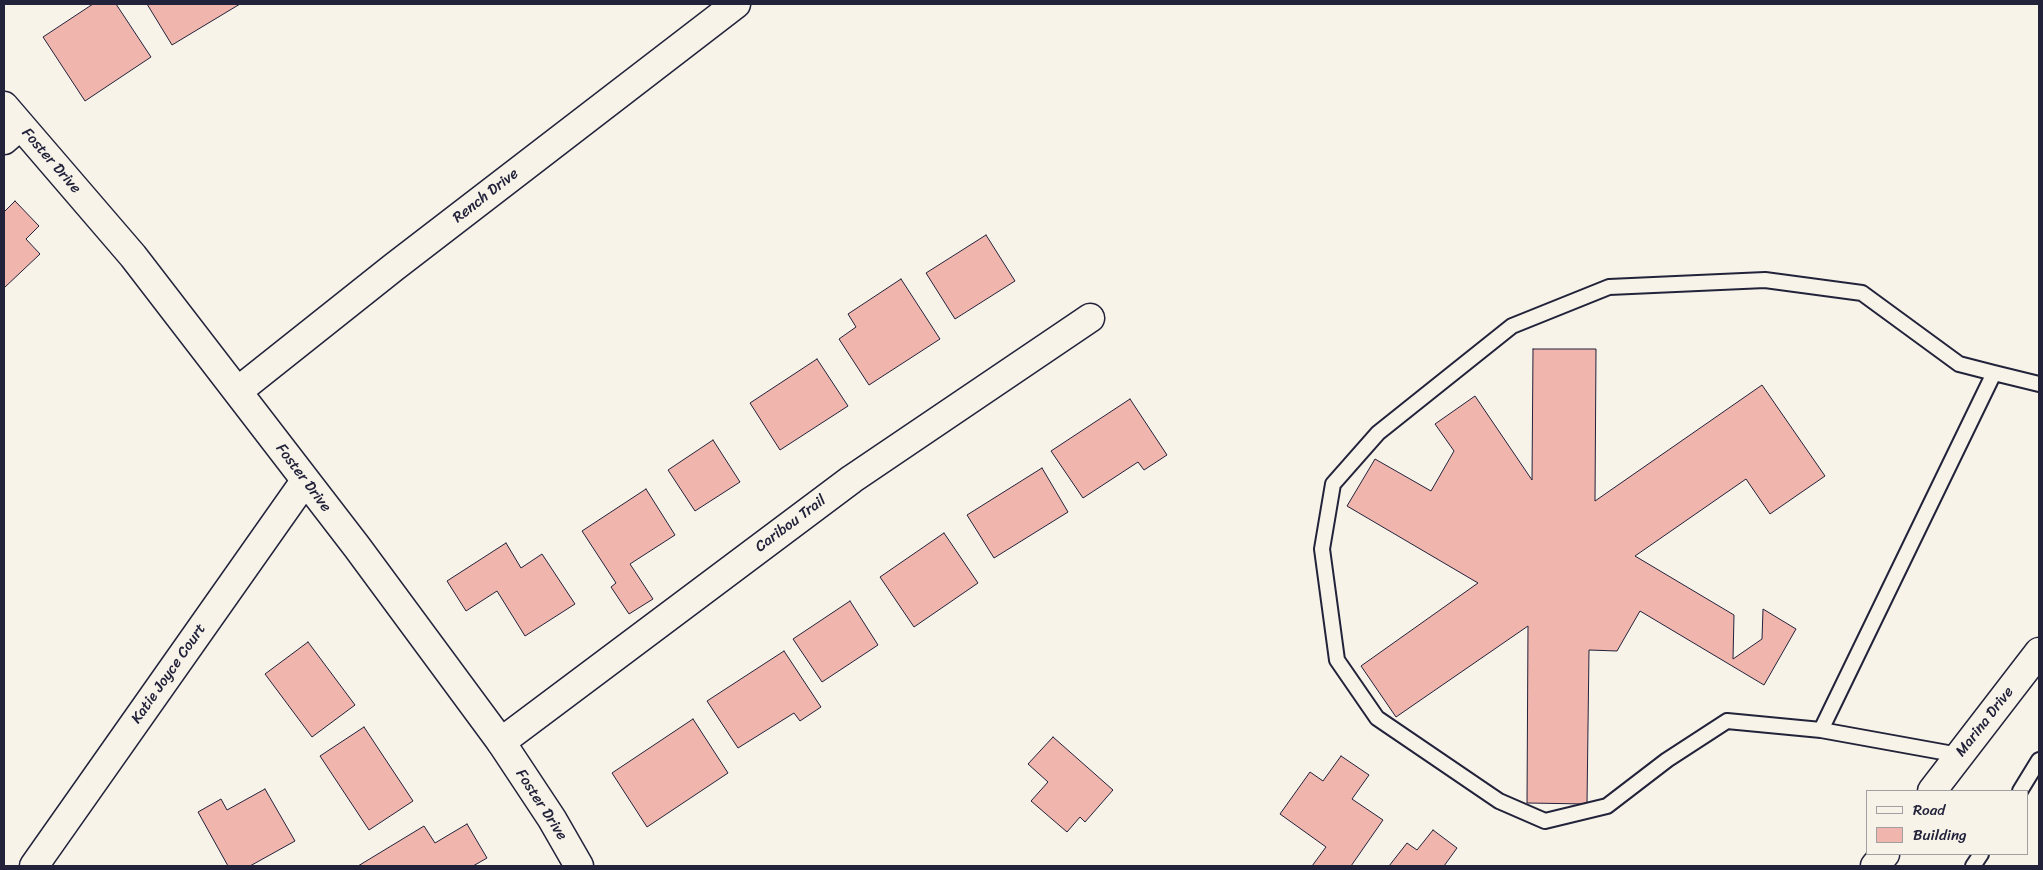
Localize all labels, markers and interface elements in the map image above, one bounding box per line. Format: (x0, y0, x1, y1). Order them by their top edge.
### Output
street label: Foster Drive (18, 125, 84, 197)
street label: Rench Drive (450, 165, 522, 227)
street label: Foster Drive (271, 440, 335, 516)
street label: Caribou Trail (752, 492, 830, 556)
street label: Katie Joyce Court (128, 621, 210, 727)
street label: Marina Drive (1952, 684, 2018, 760)
street label: Foster Drive (511, 766, 571, 844)
legend (1866, 790, 2028, 855)
text: Road (1913, 797, 1945, 823)
text: Building (1913, 822, 1967, 848)

